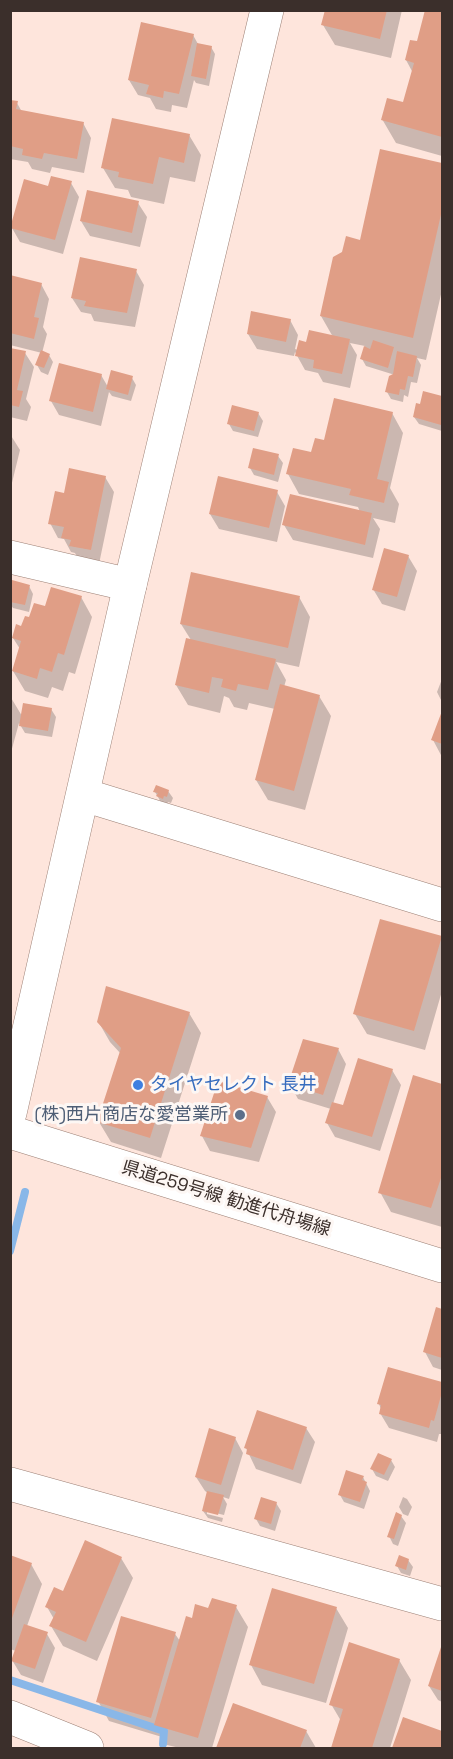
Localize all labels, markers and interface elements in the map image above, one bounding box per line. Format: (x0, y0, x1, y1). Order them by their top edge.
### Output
place label: タイヤセレクト 長井 (150, 1074, 317, 1096)
marker: タイヤセレクト 長井 (131, 1078, 145, 1092)
place label: (株)西片商店な愛営業所 (34, 1104, 228, 1126)
marker: (株)西片商店な愛営業所 (233, 1108, 247, 1122)
street label: 県道259号線 勧進代舟場線 (119, 1157, 333, 1241)

